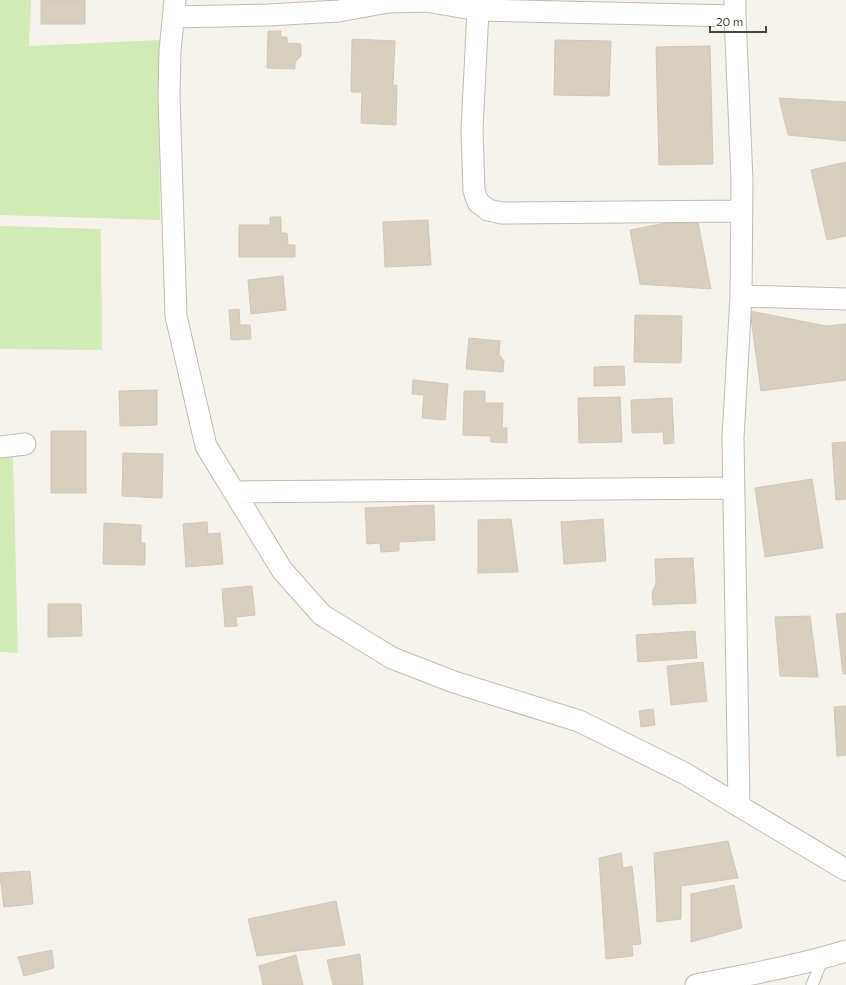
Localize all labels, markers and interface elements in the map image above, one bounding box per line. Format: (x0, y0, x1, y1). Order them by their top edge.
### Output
scale bar (710, 8, 766, 34)
text: 20 m (716, 14, 743, 28)

